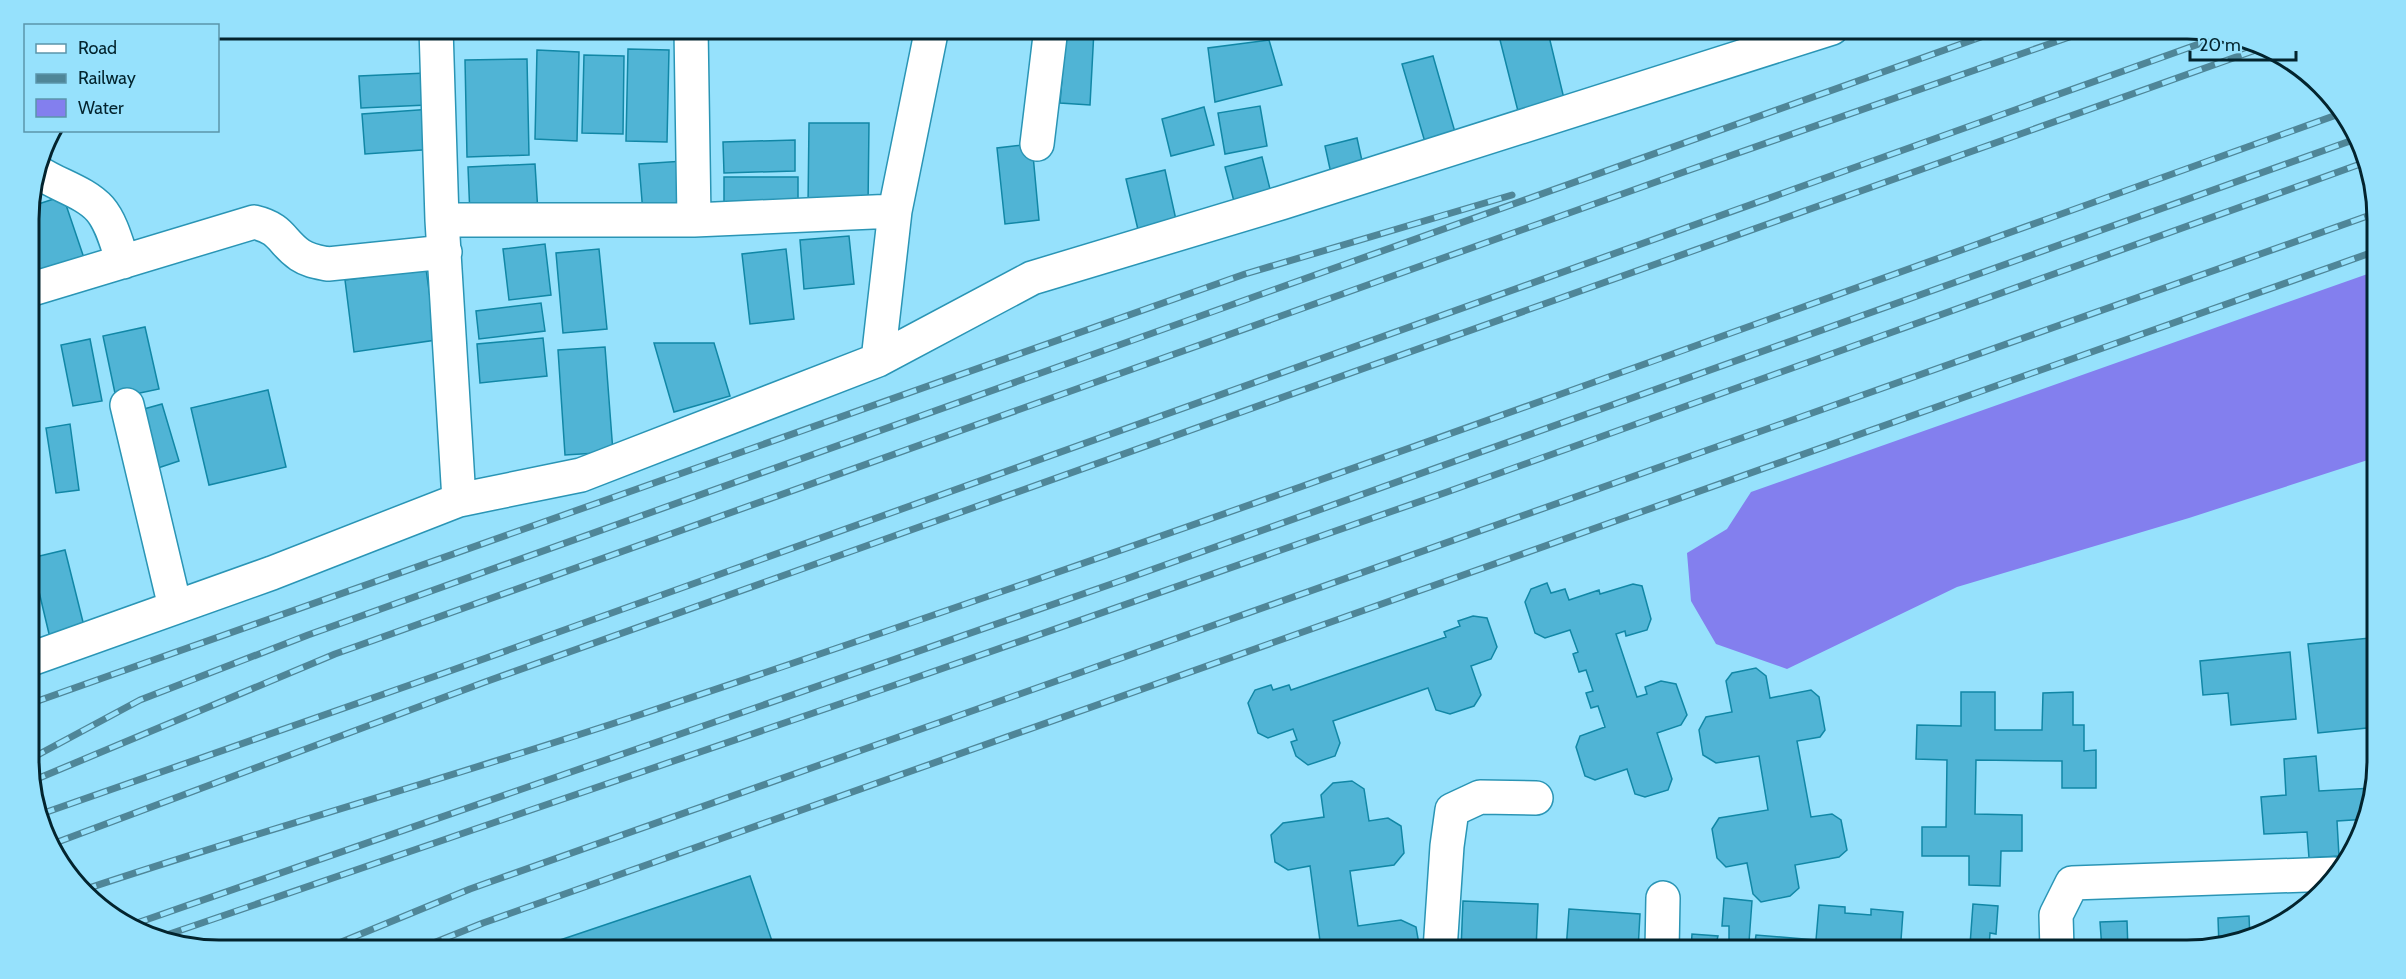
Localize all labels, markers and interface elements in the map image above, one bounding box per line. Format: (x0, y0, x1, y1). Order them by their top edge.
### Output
legend (24, 24, 219, 132)
scale bar (2190, 24, 2296, 62)
text: 20 m (2199, 34, 2241, 56)
text: Road (78, 37, 117, 59)
text: Railway (78, 67, 136, 89)
text: Water (78, 97, 124, 119)

